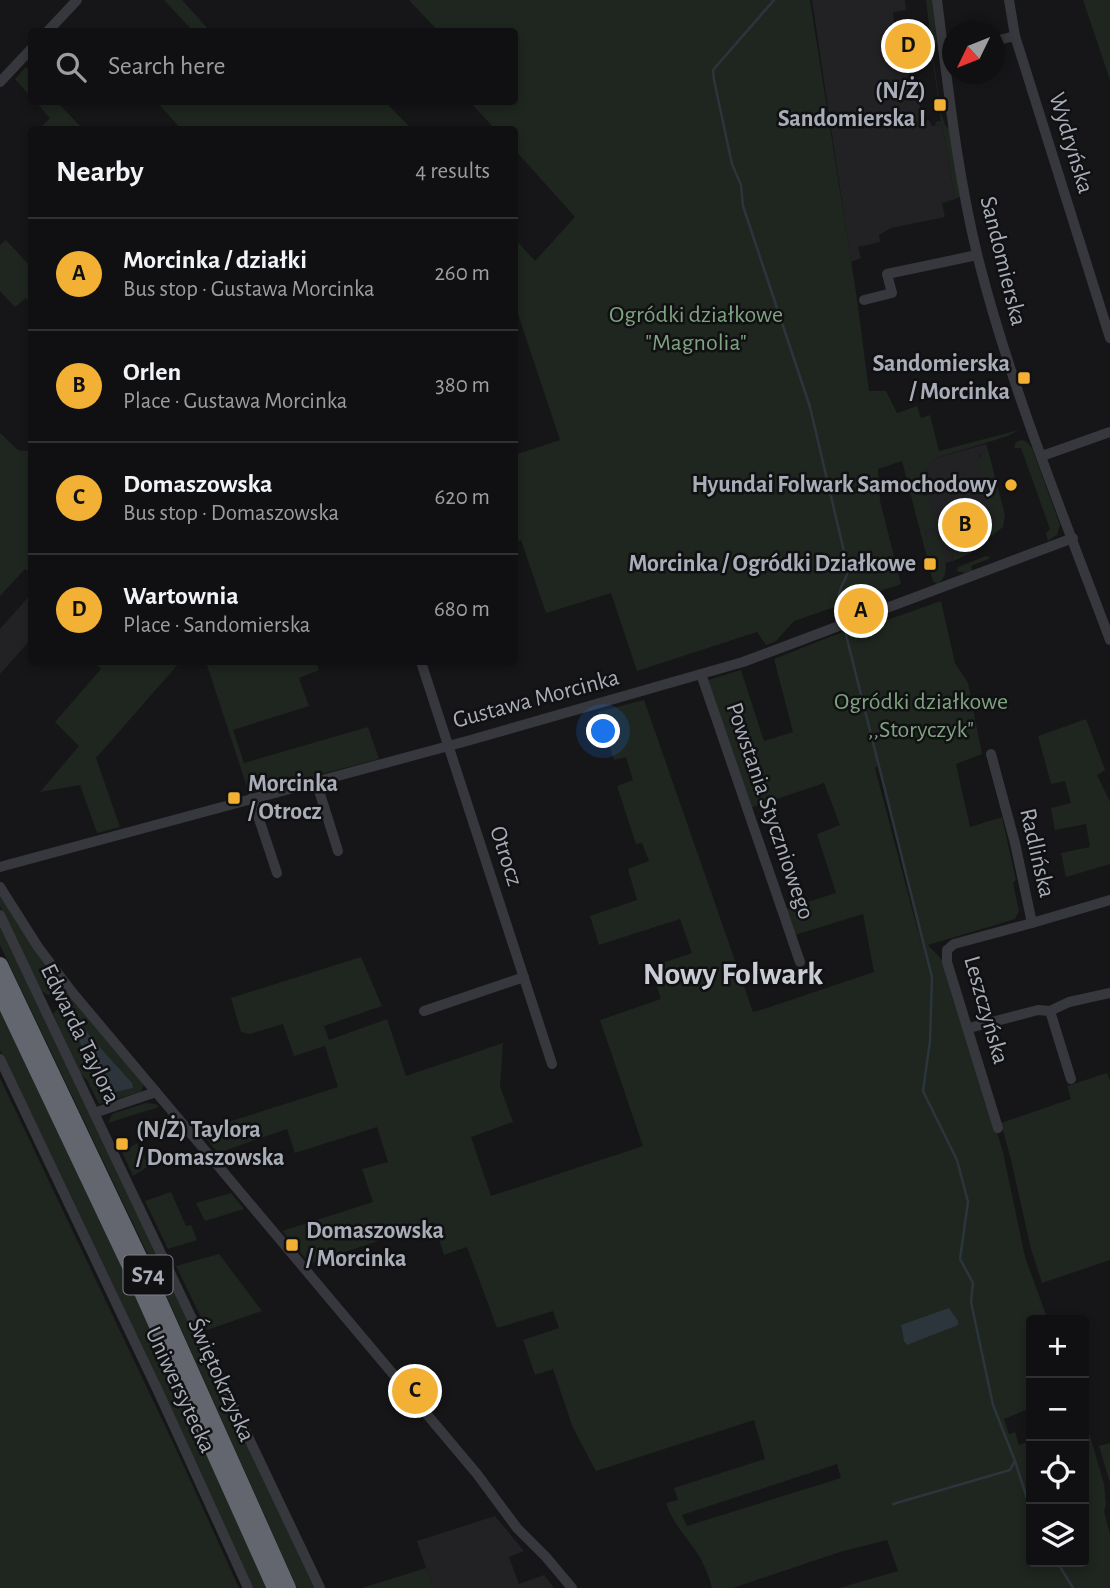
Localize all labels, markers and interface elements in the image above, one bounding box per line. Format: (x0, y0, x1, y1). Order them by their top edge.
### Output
pin: D (885, 20, 931, 72)
north arrow (942, 21, 1005, 84)
search box (28, 28, 518, 105)
icon: search (52, 48, 90, 86)
text: Search here (108, 53, 226, 79)
place label: (N/Ż) Sandomierska I (778, 76, 926, 131)
street label: Wydryńska (1044, 90, 1098, 196)
marker: (N/Ż) Sandomierska I (932, 97, 948, 113)
text: Nearby (56, 157, 144, 187)
text: 4 results (415, 160, 490, 183)
street label: Sandomierska (975, 194, 1031, 328)
text: Morcinka / działki (123, 247, 307, 273)
text: A (72, 262, 86, 285)
text: 260 m (434, 262, 490, 285)
text: Bus stop · Gustawa Morcinka (123, 278, 375, 301)
park label: Ogródki działkowe "Magnolia" (609, 303, 783, 355)
place label: Sandomierska / Morcinka (872, 352, 1010, 404)
text: Orlen (123, 359, 181, 385)
marker: Sandomierska / Morcinka (1016, 370, 1032, 386)
text: B (72, 374, 86, 397)
text: 380 m (435, 374, 490, 397)
text: Place · Gustawa Morcinka (123, 390, 347, 413)
text: Domaszowska (123, 471, 273, 497)
place label: Hyundai Folwark Samochodowy (691, 473, 997, 497)
marker: Hyundai Folwark Samochodowy (1003, 477, 1019, 493)
text: C (73, 486, 85, 509)
text: 620 m (434, 486, 490, 509)
pin: B (942, 499, 988, 551)
text: Bus stop · Domaszowska (123, 502, 339, 525)
place label: Morcinka / Ogródki Działkowe (628, 552, 916, 576)
marker: Morcinka / Ogródki Działkowe (922, 556, 938, 572)
text: Wartownia (123, 583, 239, 609)
pin: A (838, 585, 884, 637)
text: D (71, 598, 87, 621)
text: 680 m (434, 598, 490, 621)
text: Place · Sandomierska (123, 614, 310, 637)
street label: Gustawa Morcinka (450, 665, 622, 733)
park label: Ogródki działkowe ,,Storyczyk" (834, 690, 1008, 742)
street label: Powstania Styczniowego (722, 700, 818, 922)
your location (586, 714, 620, 748)
place label: Morcinka / Otrocz (247, 772, 338, 824)
marker: Morcinka / Otrocz (226, 790, 242, 806)
street label: Radlińska (1015, 806, 1059, 900)
street label: Otrocz (485, 823, 527, 889)
street label: Leszczyńska (959, 953, 1013, 1067)
district label: Nowy Folwark (643, 958, 823, 990)
street label: Edwarda Taylora (36, 960, 124, 1108)
place label: (N/Ż) Taylora / Domaszowska (135, 1115, 285, 1170)
marker: (N/Ż) Taylora / Domaszowska (114, 1136, 130, 1152)
place label: Domaszowska / Morcinka (305, 1219, 444, 1271)
marker: Domaszowska / Morcinka (284, 1237, 300, 1253)
road number: S74 (124, 1256, 172, 1294)
street label: Świętokrzyska (183, 1314, 261, 1445)
map controls (1026, 1315, 1089, 1567)
button: + (1026, 1315, 1089, 1378)
street label: Uniwersytecka (140, 1323, 220, 1457)
pin: C (392, 1365, 438, 1417)
button: − (1026, 1378, 1089, 1441)
button: locate (1026, 1441, 1089, 1504)
button: layers (1026, 1504, 1089, 1567)

